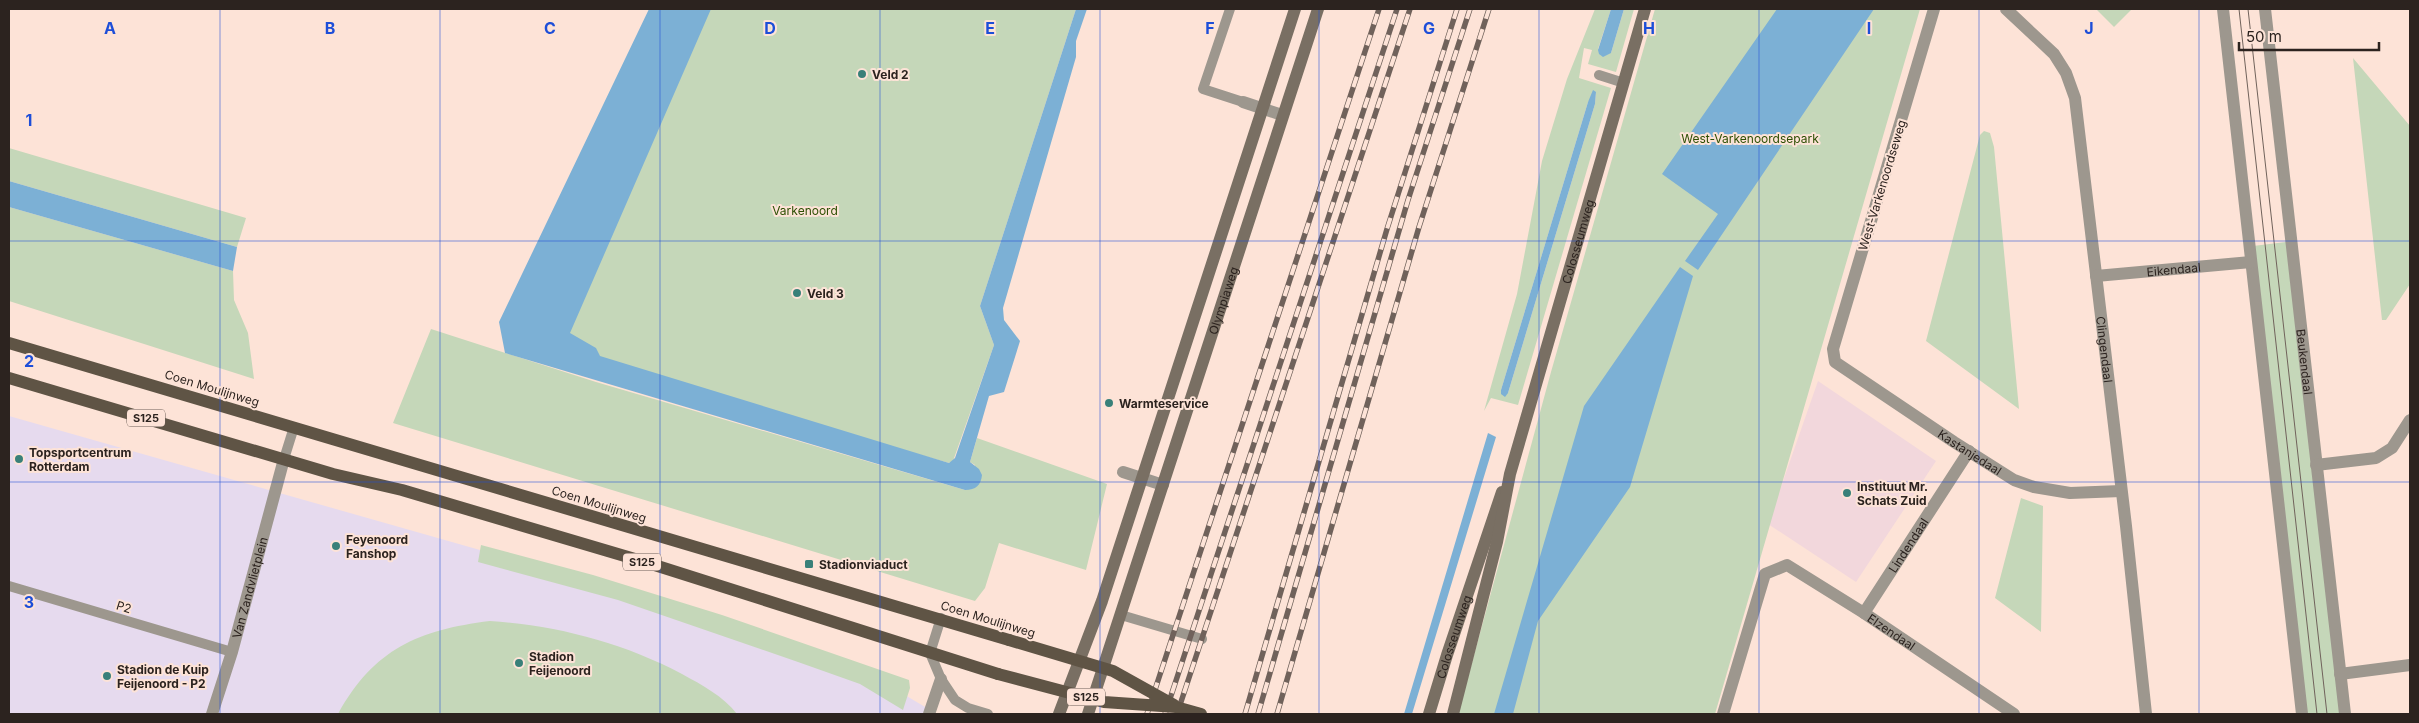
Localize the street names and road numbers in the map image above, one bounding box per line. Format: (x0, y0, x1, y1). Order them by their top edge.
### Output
street label: West-Varkenoordseweg (1855, 118, 1909, 252)
street label: Colosseumweg (1558, 197, 1597, 285)
street label: Eikendaal (2146, 259, 2201, 279)
street label: Olympiaweg (1205, 265, 1241, 336)
street label: Clingendaal (2094, 315, 2116, 383)
street label: Beukendaal (2294, 328, 2316, 395)
street label: Coen Moulijnweg (163, 366, 261, 410)
road number: S125 (127, 409, 165, 426)
street label: Kastanjedaal (1935, 426, 2005, 478)
street label: Coen Moulijnweg (550, 482, 648, 526)
street label: Lindendaal (1885, 515, 1931, 575)
street label: Van Zandvlietplein (229, 535, 270, 640)
road number: S125 (623, 554, 661, 570)
street label: Colosseumweg (1433, 593, 1474, 680)
street label: Coen Moulijnweg (939, 597, 1037, 641)
street label: P2 (115, 598, 133, 616)
street label: Elzendaal (1865, 610, 1918, 653)
road number: S125 (1067, 689, 1105, 706)

